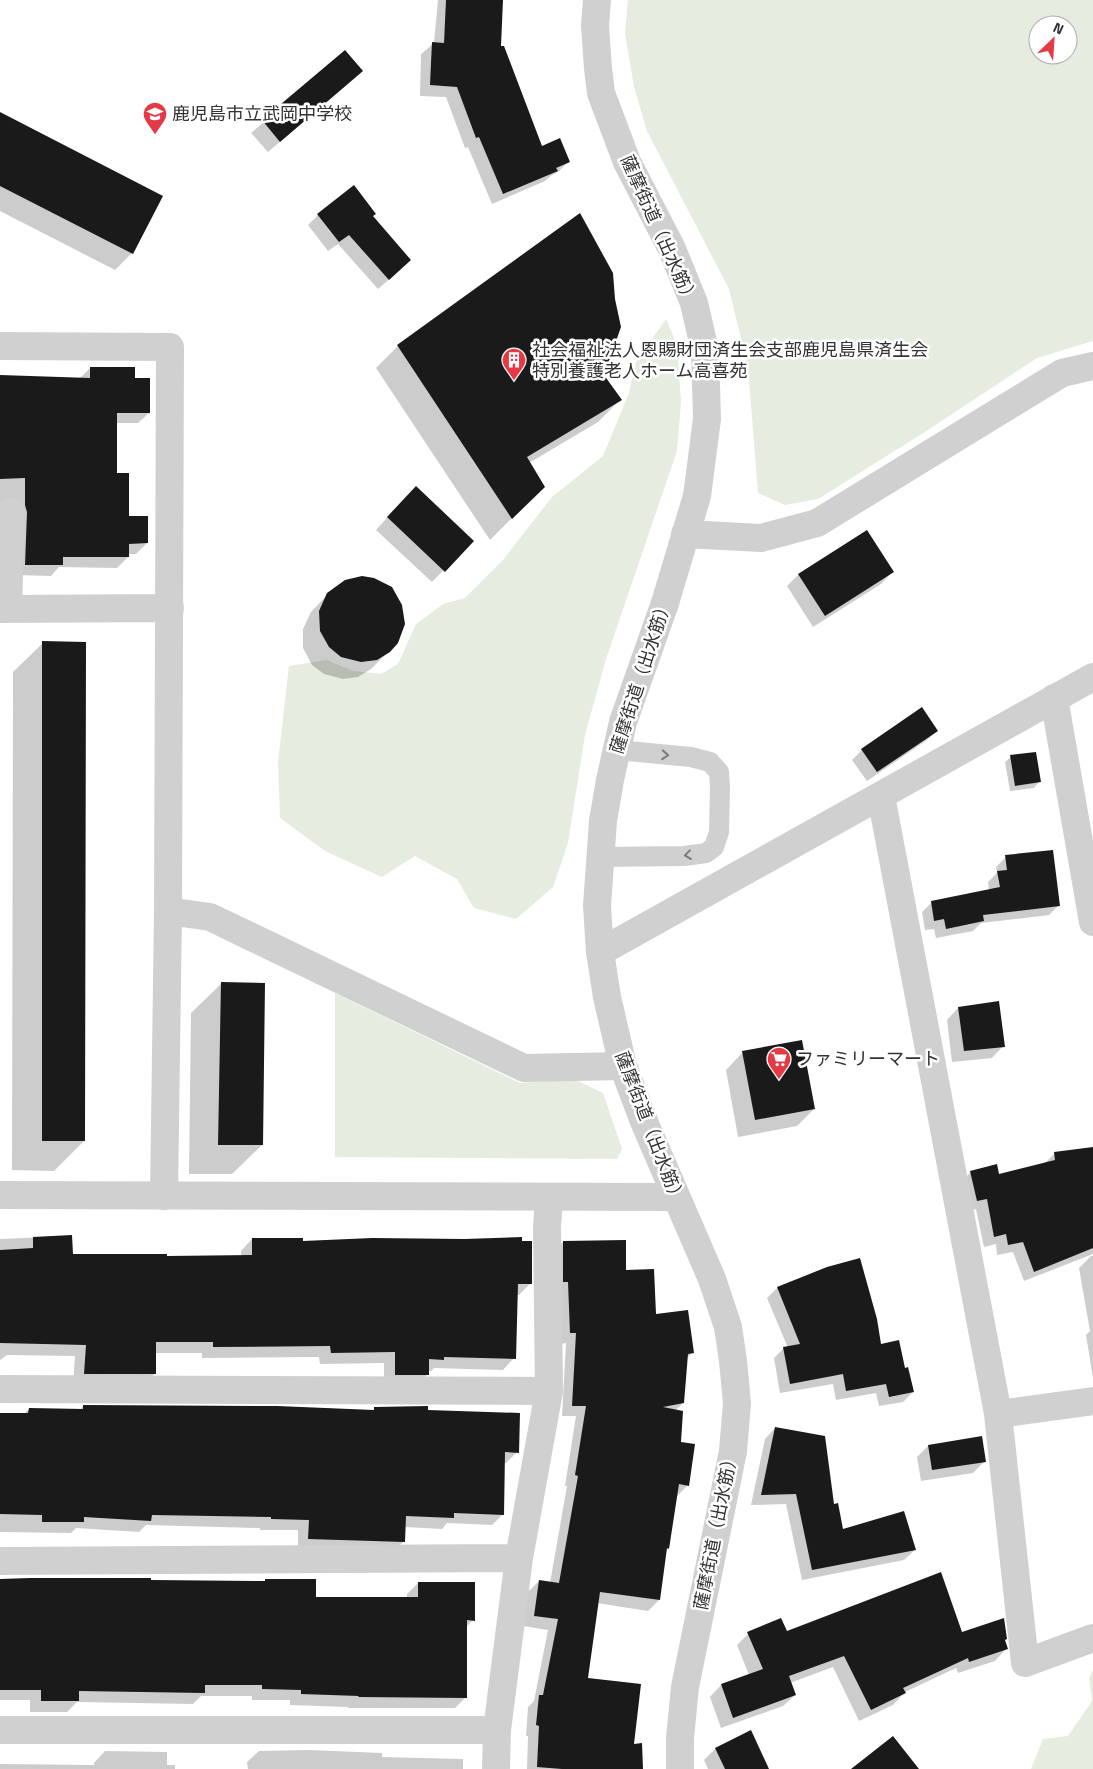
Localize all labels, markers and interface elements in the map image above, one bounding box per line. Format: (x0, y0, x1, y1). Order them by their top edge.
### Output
north arrow (1028, 15, 1078, 65)
text: N (1050, 16, 1068, 39)
place label: 鹿児島市立武岡中学校 (172, 100, 352, 127)
school or university icon: 鹿児島市立武岡中学校 (142, 101, 168, 135)
street label: 薩摩街道（出水筋） (614, 150, 705, 309)
place label: 社会福祉法人恩賜財団済生会支部鹿児島県済生会 特別養護老人ホーム高喜苑 (532, 336, 928, 384)
building icon: 社会福祉法人恩賜財団済生会支部鹿児島県済生会 特別養護老人ホーム高喜苑 (501, 347, 527, 381)
street label: 薩摩街道（出水筋） (603, 595, 678, 757)
one-way arrow (662, 749, 670, 760)
one-way arrow (684, 849, 692, 860)
place label: ファミリーマート (796, 1045, 940, 1072)
supermarket icon: ファミリーマート (766, 1046, 792, 1080)
street label: 薩摩街道（出水筋） (609, 1047, 692, 1208)
street label: 薩摩街道（出水筋） (687, 1448, 744, 1612)

